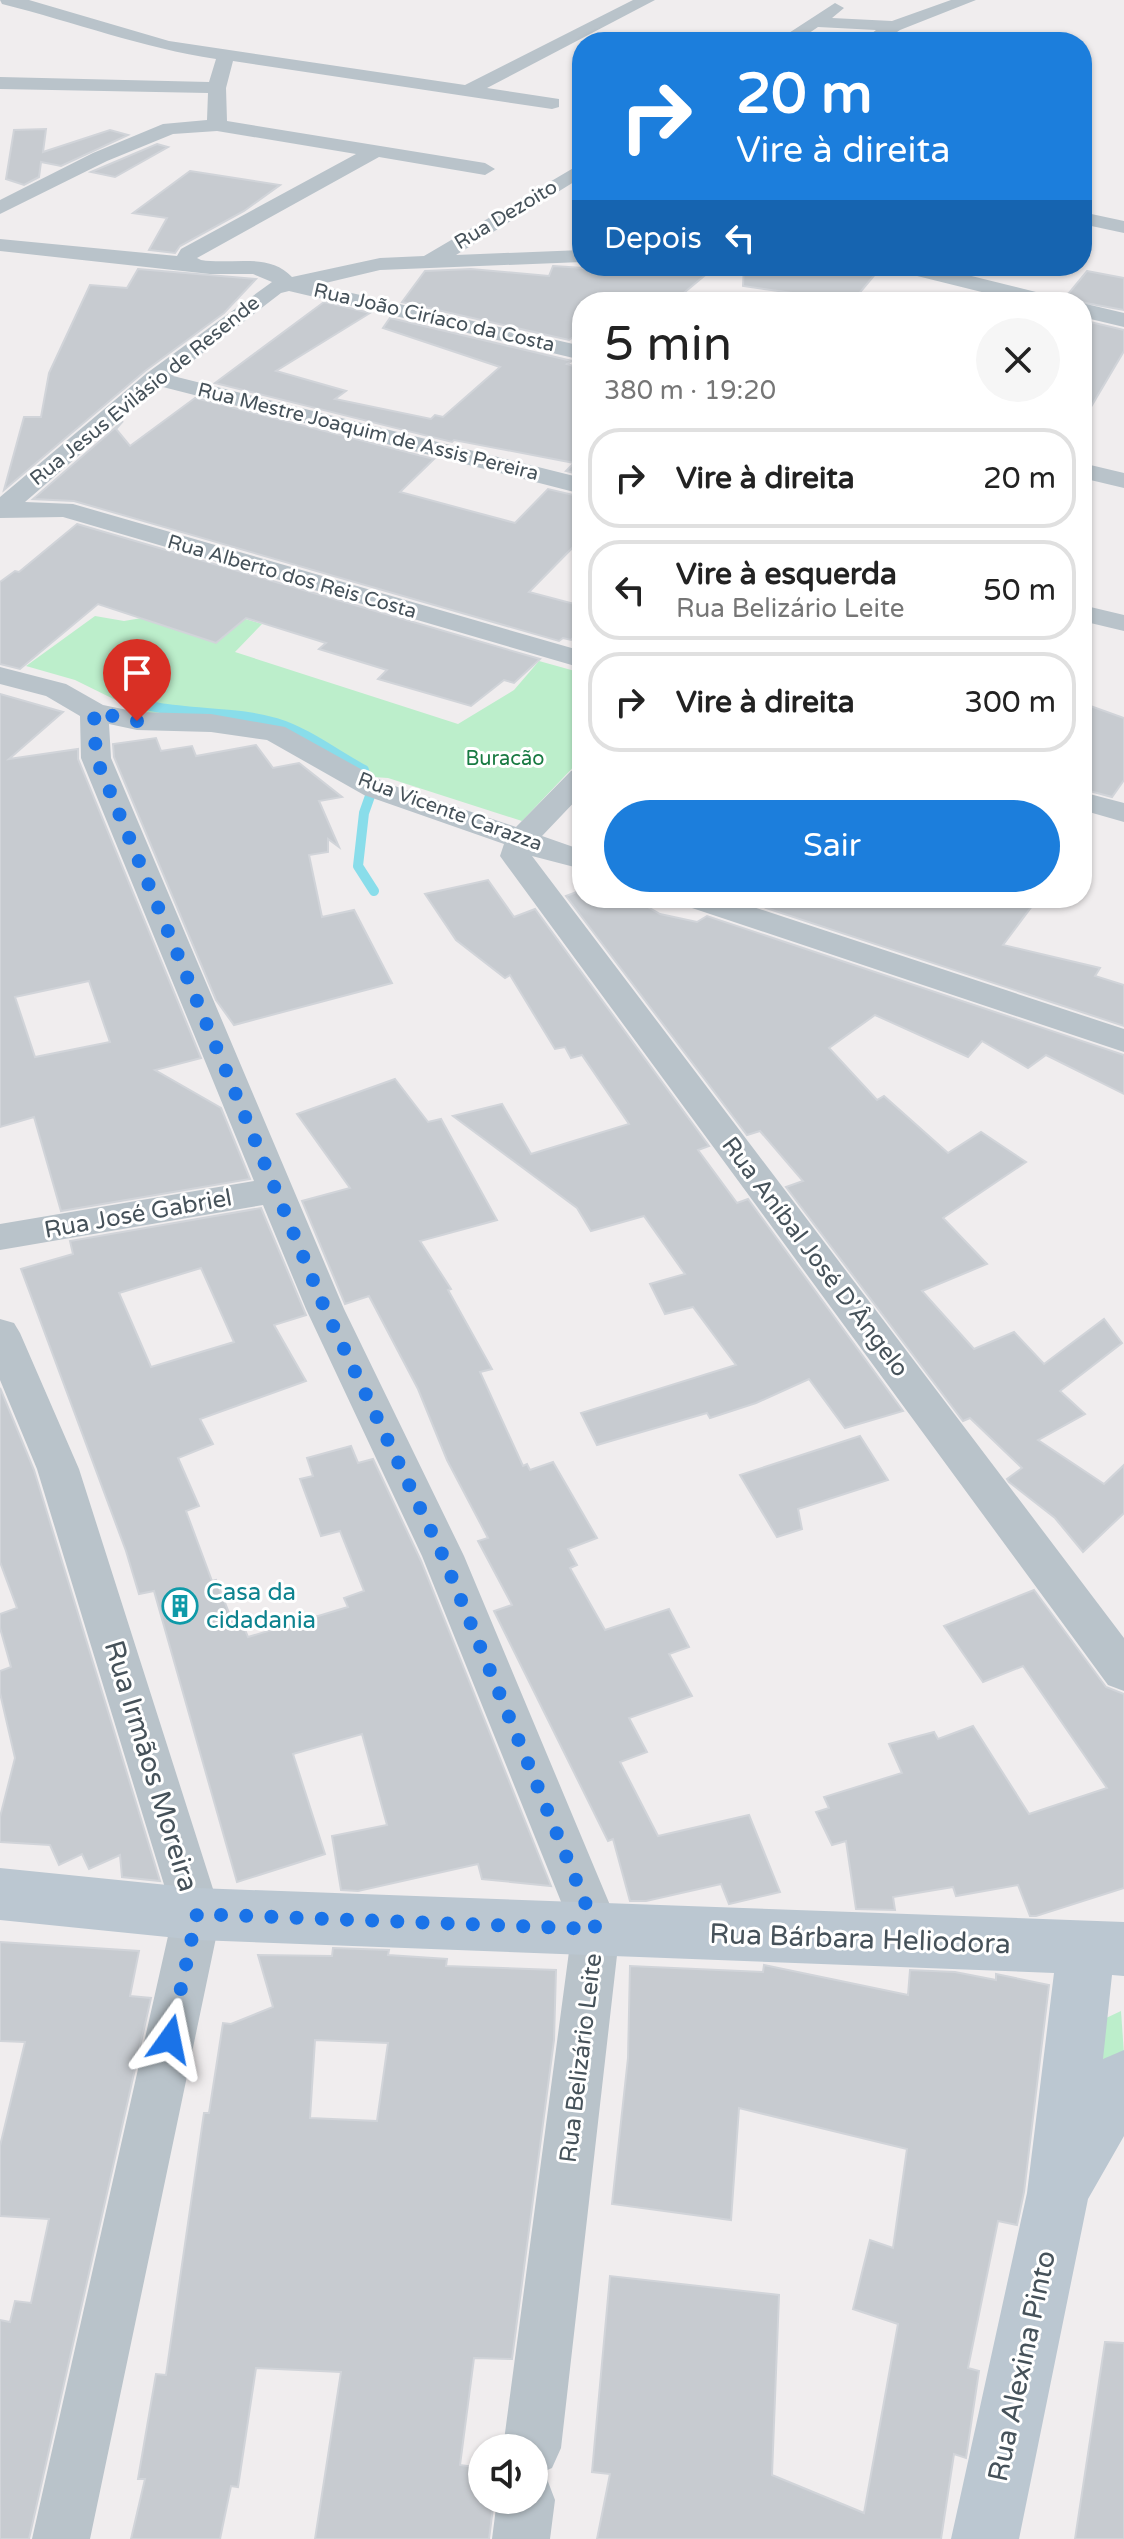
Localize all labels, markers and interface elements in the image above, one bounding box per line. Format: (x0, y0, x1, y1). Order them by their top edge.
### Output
text: 20 m (736, 61, 872, 128)
icon: right (604, 64, 708, 168)
text: Vire à direita (736, 129, 950, 172)
street label: Rua Dezoito (450, 175, 562, 255)
icon: left (718, 216, 762, 260)
text: Depois (604, 220, 702, 257)
street label: Rua João Ciríaco da Costa (311, 279, 557, 357)
street label: Rua Jesus Evilásio de Resende (26, 291, 264, 491)
text: 5 min (604, 316, 732, 374)
button: close (976, 318, 1060, 402)
text: 380 m · 19:20 (604, 375, 776, 406)
street label: Rua Mestre Joaquim de Assis Pereira (195, 378, 541, 486)
icon: right (608, 456, 652, 500)
text: Vire à direita (676, 460, 855, 497)
text: 20 m (983, 460, 1056, 497)
street label: Rua Alberto dos Reis Costa (165, 530, 419, 624)
text: Vire à esquerda (676, 556, 897, 593)
icon: left (608, 568, 652, 612)
text: 50 m (983, 572, 1056, 609)
text: Rua Belizário Leite (676, 593, 904, 624)
pin (103, 639, 171, 721)
icon: arrive (115, 651, 159, 695)
icon: right (608, 680, 652, 724)
text: Vire à direita (676, 684, 855, 721)
text: 300 m (964, 684, 1056, 721)
park label: Buracão (466, 747, 544, 771)
street label: Rua Vicente Carazza (354, 767, 546, 857)
button: Sair (604, 800, 1060, 892)
street label: Rua Aníbal José D'Ângelo (715, 1131, 915, 1383)
street label: Rua José Gabriel (42, 1183, 234, 1245)
place label: Casa da cidadania (206, 1578, 316, 1635)
building icon: Casa da cidadania (161, 1587, 199, 1625)
street label: Rua Irmãos Moreira (97, 1636, 205, 1896)
street label: Rua Bárbara Heliodora (709, 1917, 1011, 1961)
street label: Rua Belizário Leite (554, 1952, 608, 2164)
position arrow (128, 1997, 212, 2081)
street label: Rua Alexina Pinto (981, 2247, 1063, 2485)
map controls (468, 2434, 548, 2514)
button: sound (468, 2434, 548, 2514)

